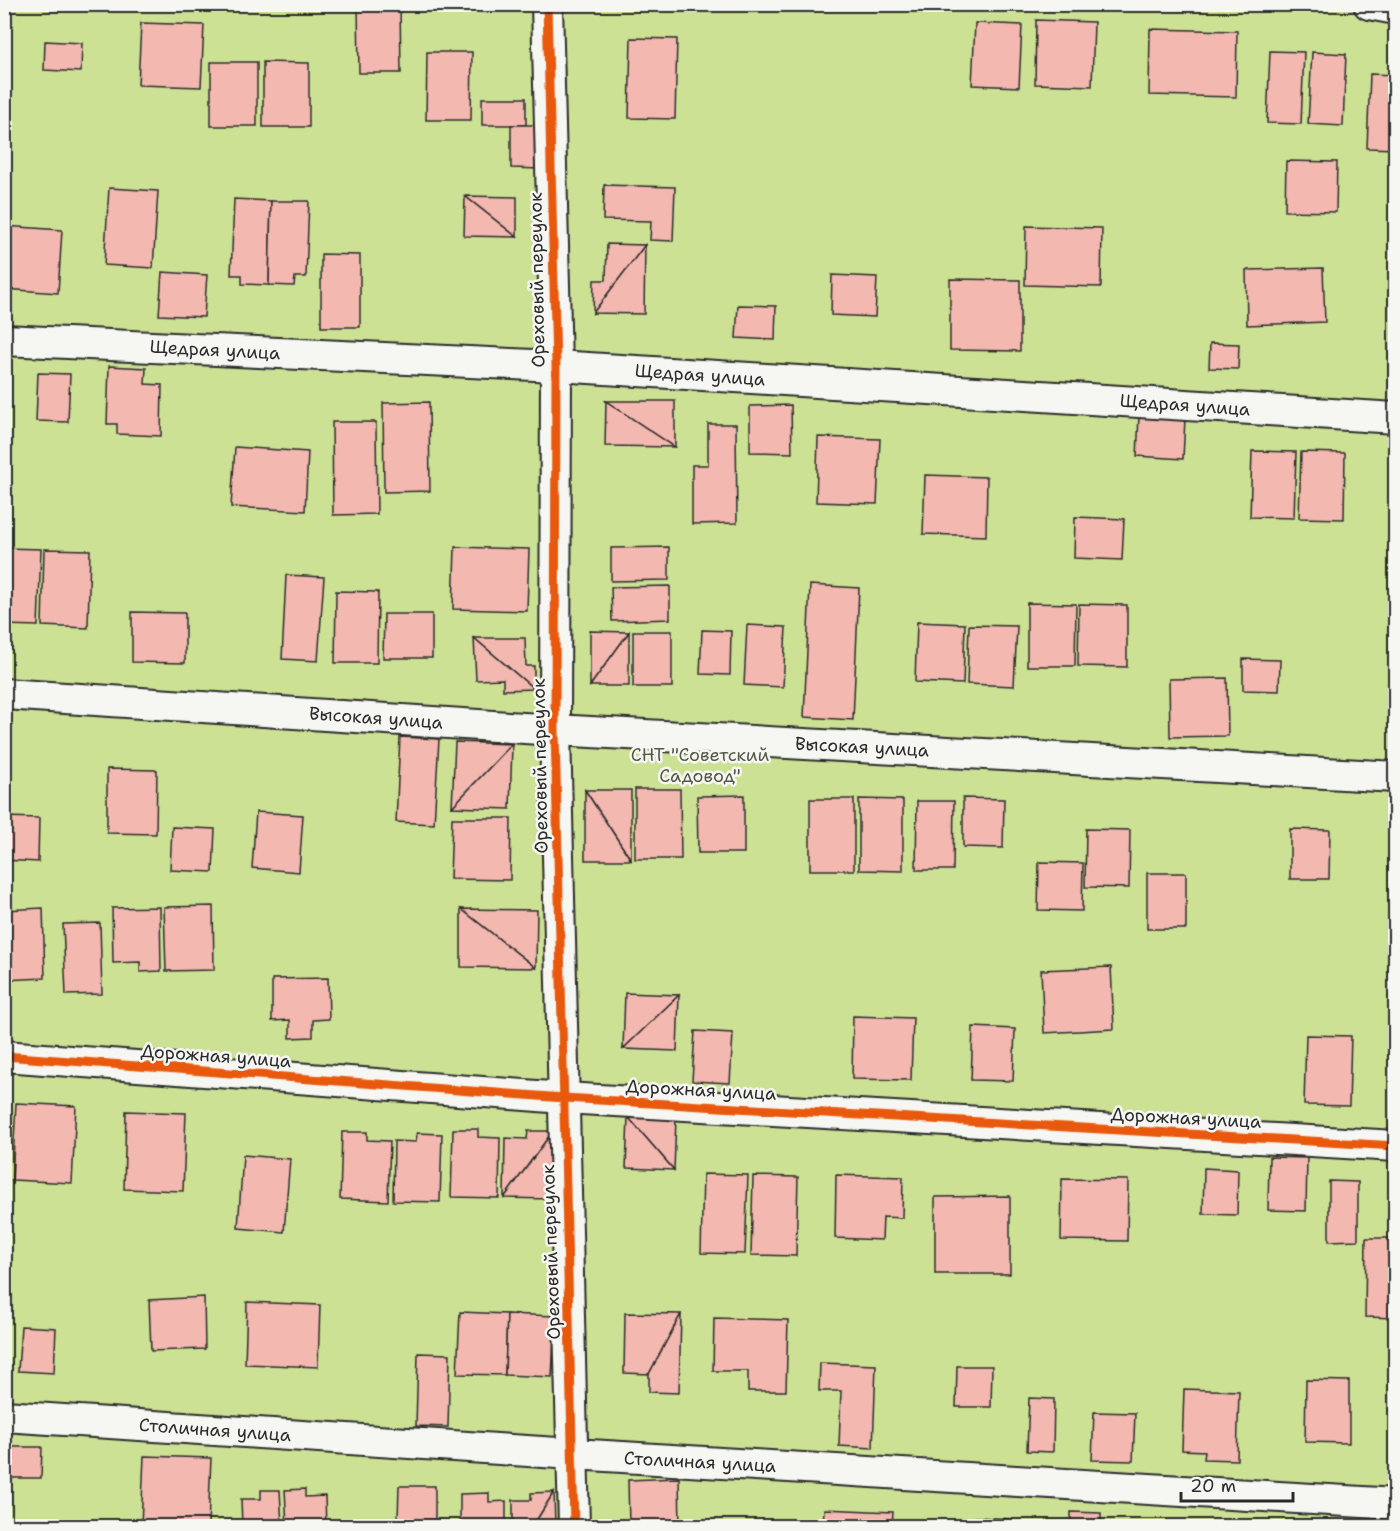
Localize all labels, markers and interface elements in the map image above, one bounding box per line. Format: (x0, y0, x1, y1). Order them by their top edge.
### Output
street label: Ореховый переулок (523, 192, 551, 368)
street label: Щедрая улица (149, 335, 281, 365)
street label: Щедрая улица (634, 358, 766, 392)
street label: Щедрая улица (1119, 388, 1251, 422)
street label: Ореховый переулок (526, 678, 554, 854)
street label: Высокая улица (308, 701, 444, 735)
street label: Высокая улица (794, 732, 930, 762)
park label: СНТ "Советский Садовод" (631, 743, 769, 788)
street label: Дорожная улица (140, 1039, 292, 1073)
street label: Дорожная улица (625, 1074, 777, 1106)
street label: Дорожная улица (1110, 1102, 1262, 1134)
street label: Ореховый переулок (536, 1164, 566, 1340)
street label: Столичная улица (138, 1413, 292, 1447)
street label: Столичная улица (623, 1446, 777, 1478)
scale bar (1181, 1465, 1294, 1503)
text: 20 m (1190, 1474, 1236, 1498)

